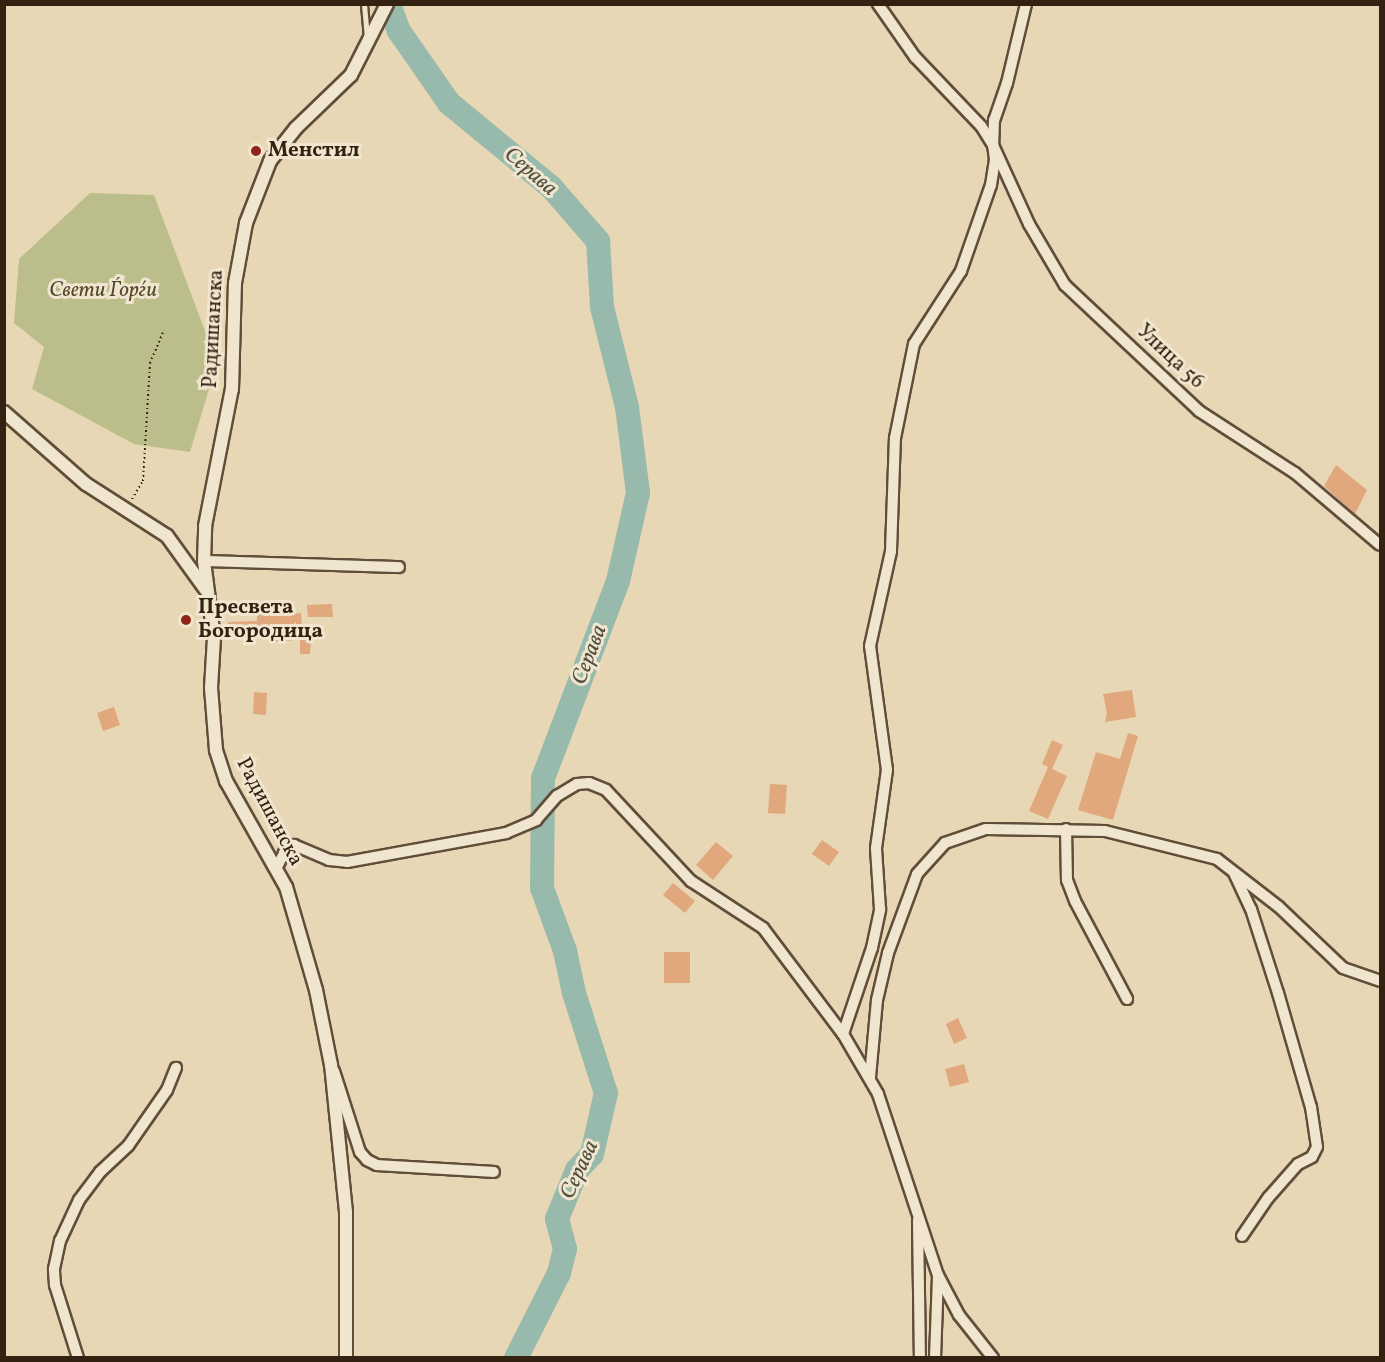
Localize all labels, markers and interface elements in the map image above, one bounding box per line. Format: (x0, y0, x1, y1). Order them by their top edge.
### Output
place label: Менстил (268, 138, 360, 164)
water label: Серава (498, 142, 562, 202)
marker: Менстил (249, 144, 263, 158)
street label: Радишанска (198, 269, 230, 389)
park label: Свети Ѓорѓи (49, 278, 157, 304)
street label: Улица 56 (1131, 319, 1209, 395)
place label: Пресвета Богородица (198, 595, 323, 645)
marker: Пресвета Богородица (179, 613, 193, 627)
water label: Серава (567, 621, 613, 689)
street label: Радишанска (230, 754, 308, 870)
water label: Серава (555, 1136, 605, 1204)

